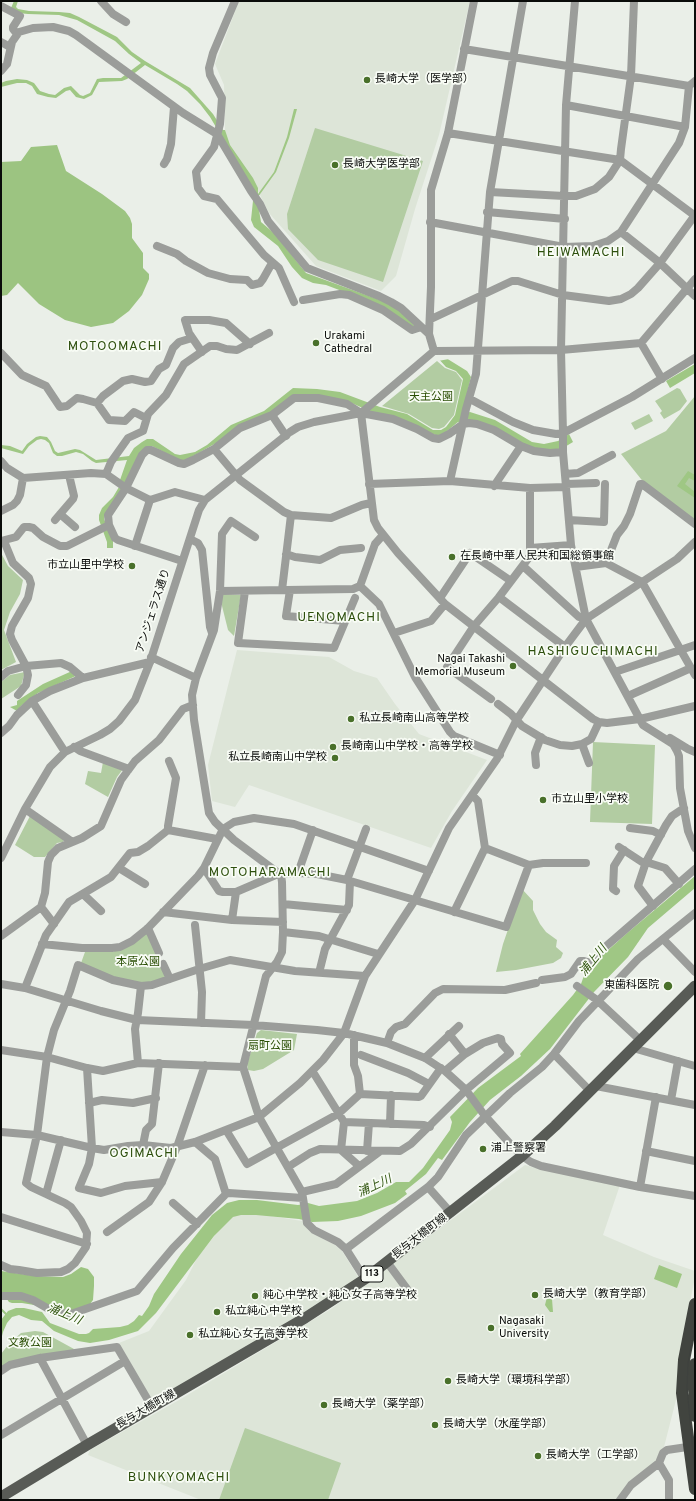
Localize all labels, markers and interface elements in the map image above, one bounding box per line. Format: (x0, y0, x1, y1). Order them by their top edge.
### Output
place label: 長崎大学（医学部） (375, 73, 474, 87)
marker: 長崎大学（医学部） (362, 75, 372, 85)
place label: 長崎大学医学部 (343, 158, 420, 172)
marker: 長崎大学医学部 (330, 160, 340, 170)
district label: HEIWAMACHI (537, 245, 625, 261)
place label: Urakami Cathedral (324, 330, 372, 356)
marker: Urakami Cathedral (311, 338, 321, 348)
district label: MOTOOMACHI (68, 339, 162, 355)
park label: 天主公園 (409, 391, 453, 405)
place label: 在長崎中華人民共和国総領事館 (460, 550, 614, 564)
marker: 在長崎中華人民共和国総領事館 (447, 552, 457, 562)
place label: 市立山里中学校 (47, 559, 124, 573)
marker: 市立山里中学校 (127, 561, 137, 571)
street label: アンジェラス通り (134, 567, 174, 655)
district label: UENOMACHI (297, 610, 381, 626)
district label: HASHIGUCHIMACHI (527, 644, 659, 660)
place label: Nagai Takashi Memorial Museum (415, 653, 505, 679)
marker: Nagai Takashi Memorial Museum (508, 661, 518, 671)
place label: 私立長崎南山高等学校 (359, 712, 469, 726)
marker: 私立長崎南山高等学校 (346, 714, 356, 724)
place label: 長崎南山中学校・高等学校 (341, 740, 473, 754)
marker: 長崎南山中学校・高等学校 (328, 742, 338, 752)
place label: 私立長崎南山中学校 (228, 751, 327, 765)
marker: 私立長崎南山中学校 (330, 753, 340, 763)
place label: 市立山里小学校 (551, 793, 628, 807)
marker: 市立山里小学校 (538, 795, 548, 805)
district label: MOTOHARAMACHI (209, 865, 331, 881)
water label: 浦上川 (577, 942, 611, 980)
park label: 本原公園 (116, 956, 160, 970)
place label: 東歯科医院 (604, 979, 659, 993)
marker: 東歯科医院 (662, 980, 674, 992)
park label: 扇町公園 (248, 1040, 292, 1054)
place label: 浦上警察署 (491, 1142, 546, 1156)
marker: 浦上警察署 (478, 1144, 488, 1154)
district label: OGIMACHI (109, 1146, 179, 1162)
water label: 浦上川 (356, 1173, 394, 1201)
street label: 長与大橋町線 (390, 1211, 450, 1263)
road number: 113 (361, 1266, 383, 1282)
place label: 長崎大学（教育学部） (543, 1288, 653, 1302)
place label: 純心中学校・純心女子高等学校 (263, 1289, 417, 1303)
marker: 長崎大学（教育学部） (530, 1290, 540, 1300)
marker: 純心中学校・純心女子高等学校 (250, 1291, 260, 1301)
water label: 浦上川 (45, 1301, 83, 1329)
place label: 私立純心中学校 (225, 1305, 302, 1319)
marker: 私立純心中学校 (212, 1307, 222, 1317)
place label: Nagasaki University (499, 1315, 549, 1341)
marker: Nagasaki University (486, 1323, 496, 1333)
place label: 私立純心女子高等学校 (198, 1328, 308, 1342)
marker: 私立純心女子高等学校 (185, 1330, 195, 1340)
park label: 文教公園 (8, 1337, 52, 1351)
place label: 長崎大学（環境科学部） (456, 1374, 577, 1388)
marker: 長崎大学（環境科学部） (443, 1376, 453, 1386)
street label: 長与大橋町線 (114, 1388, 178, 1432)
place label: 長崎大学（薬学部） (332, 1398, 431, 1412)
marker: 長崎大学（薬学部） (319, 1400, 329, 1410)
place label: 長崎大学（水産学部） (443, 1418, 553, 1432)
marker: 長崎大学（水産学部） (430, 1420, 440, 1430)
place label: 長崎大学（工学部） (546, 1449, 645, 1463)
marker: 長崎大学（工学部） (533, 1451, 543, 1461)
district label: BUNKYOMACHI (128, 1470, 230, 1486)

